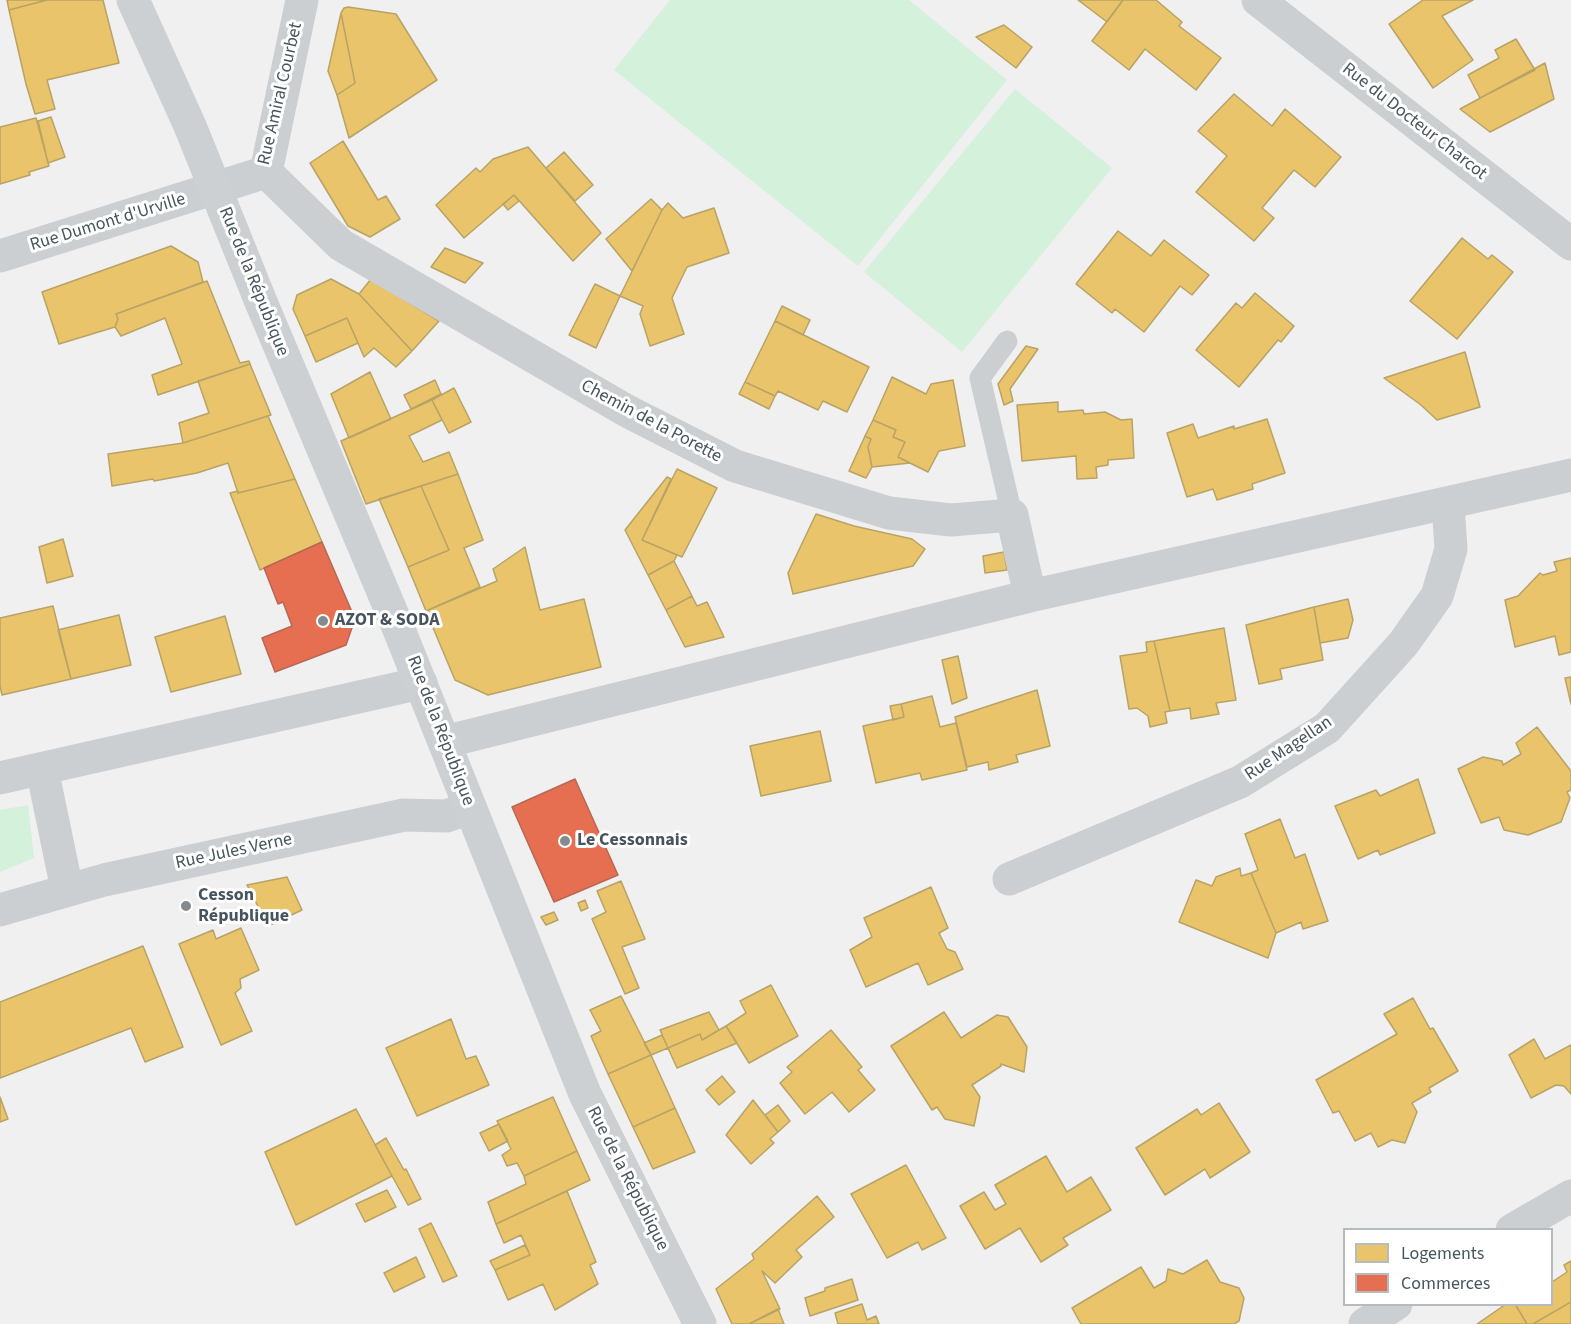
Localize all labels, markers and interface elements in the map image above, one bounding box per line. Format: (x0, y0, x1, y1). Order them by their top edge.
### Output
street label: Rue Amiral Courbet (254, 21, 308, 167)
street label: Rue du Docteur Charcot (1337, 59, 1491, 185)
street label: Rue Dumont d'Urville (28, 189, 188, 257)
street label: Rue de la République (213, 204, 293, 360)
street label: Chemin de la Porette (577, 376, 725, 468)
place label: AZOT & SODA (335, 610, 440, 632)
marker: AZOT & SODA (316, 614, 330, 628)
street label: Rue de la République (401, 653, 479, 809)
street label: Rue Magellan (1241, 712, 1337, 786)
street label: Rue Jules Verne (174, 829, 294, 875)
place label: Le Cessonnais (577, 830, 688, 852)
marker: Le Cessonnais (558, 834, 572, 848)
place label: Cesson République (198, 885, 289, 928)
marker: Cesson République (179, 899, 193, 913)
street label: Rue de la République (581, 1103, 673, 1255)
legend (1343, 1228, 1553, 1306)
text: Logements (1401, 1241, 1484, 1266)
text: Commerces (1401, 1271, 1490, 1296)

